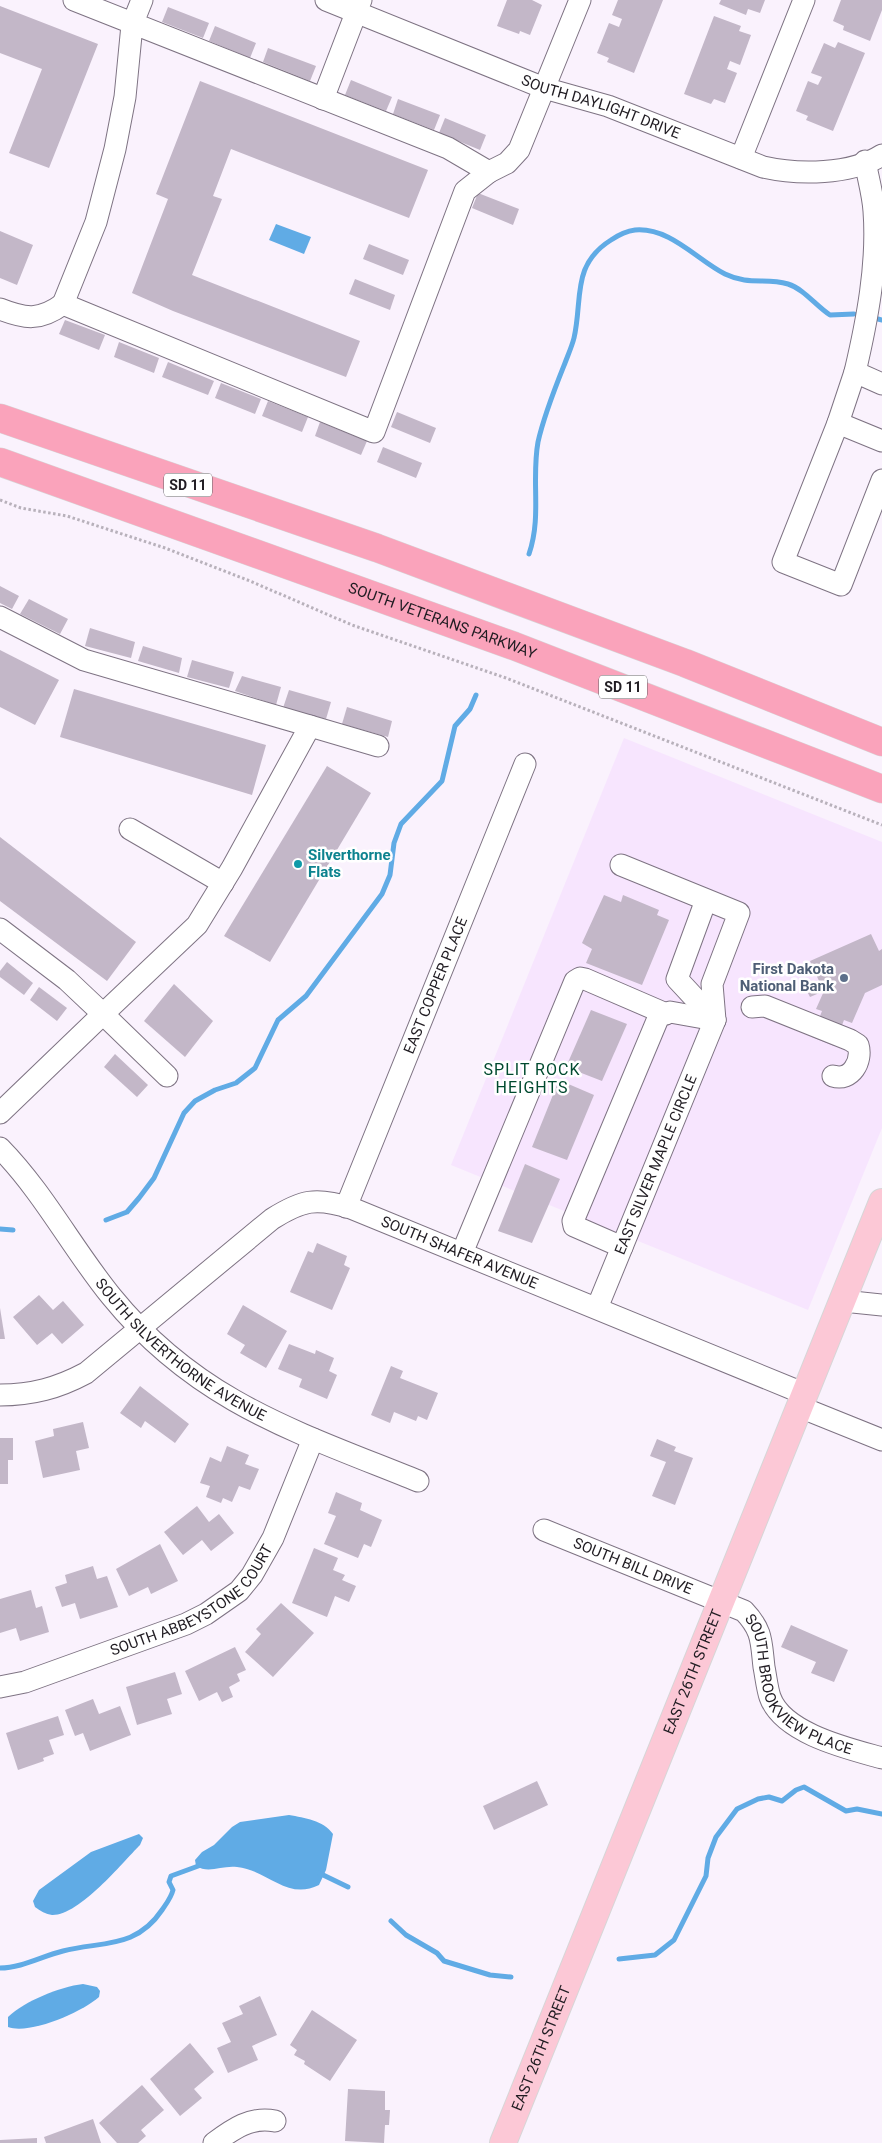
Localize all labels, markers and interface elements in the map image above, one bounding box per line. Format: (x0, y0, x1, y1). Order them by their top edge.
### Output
street label: SOUTH DAYLIGHT DRIVE (519, 71, 683, 143)
road number: SD 11 (164, 474, 212, 496)
street label: SOUTH VETERANS PARKWAY (346, 578, 539, 663)
road number: SD 11 (599, 676, 647, 699)
place label: Silverthorne Flats (308, 846, 391, 881)
marker: Silverthorne Flats (292, 858, 304, 870)
street label: EAST COPPER PLACE (400, 914, 471, 1056)
place label: First Dakota National Bank (740, 960, 835, 995)
marker: First Dakota National Bank (838, 972, 850, 984)
district label: SPLIT ROCK HEIGHTS (484, 1060, 580, 1097)
street label: EAST SILVER MAPLE CIRCLE (611, 1071, 701, 1257)
street label: SOUTH SHAFER AVENUE (378, 1212, 541, 1293)
street label: SOUTH SILVERTHORNE AVENUE (92, 1275, 270, 1425)
street label: SOUTH BILL DRIVE (571, 1534, 696, 1598)
street label: SOUTH ABBEYSTONE COURT (108, 1541, 276, 1660)
street label: EAST 26TH STREET (660, 1607, 726, 1737)
street label: SOUTH BROOKVIEW PLACE (741, 1610, 855, 1758)
street label: EAST 26TH STREET (508, 1983, 574, 2114)

